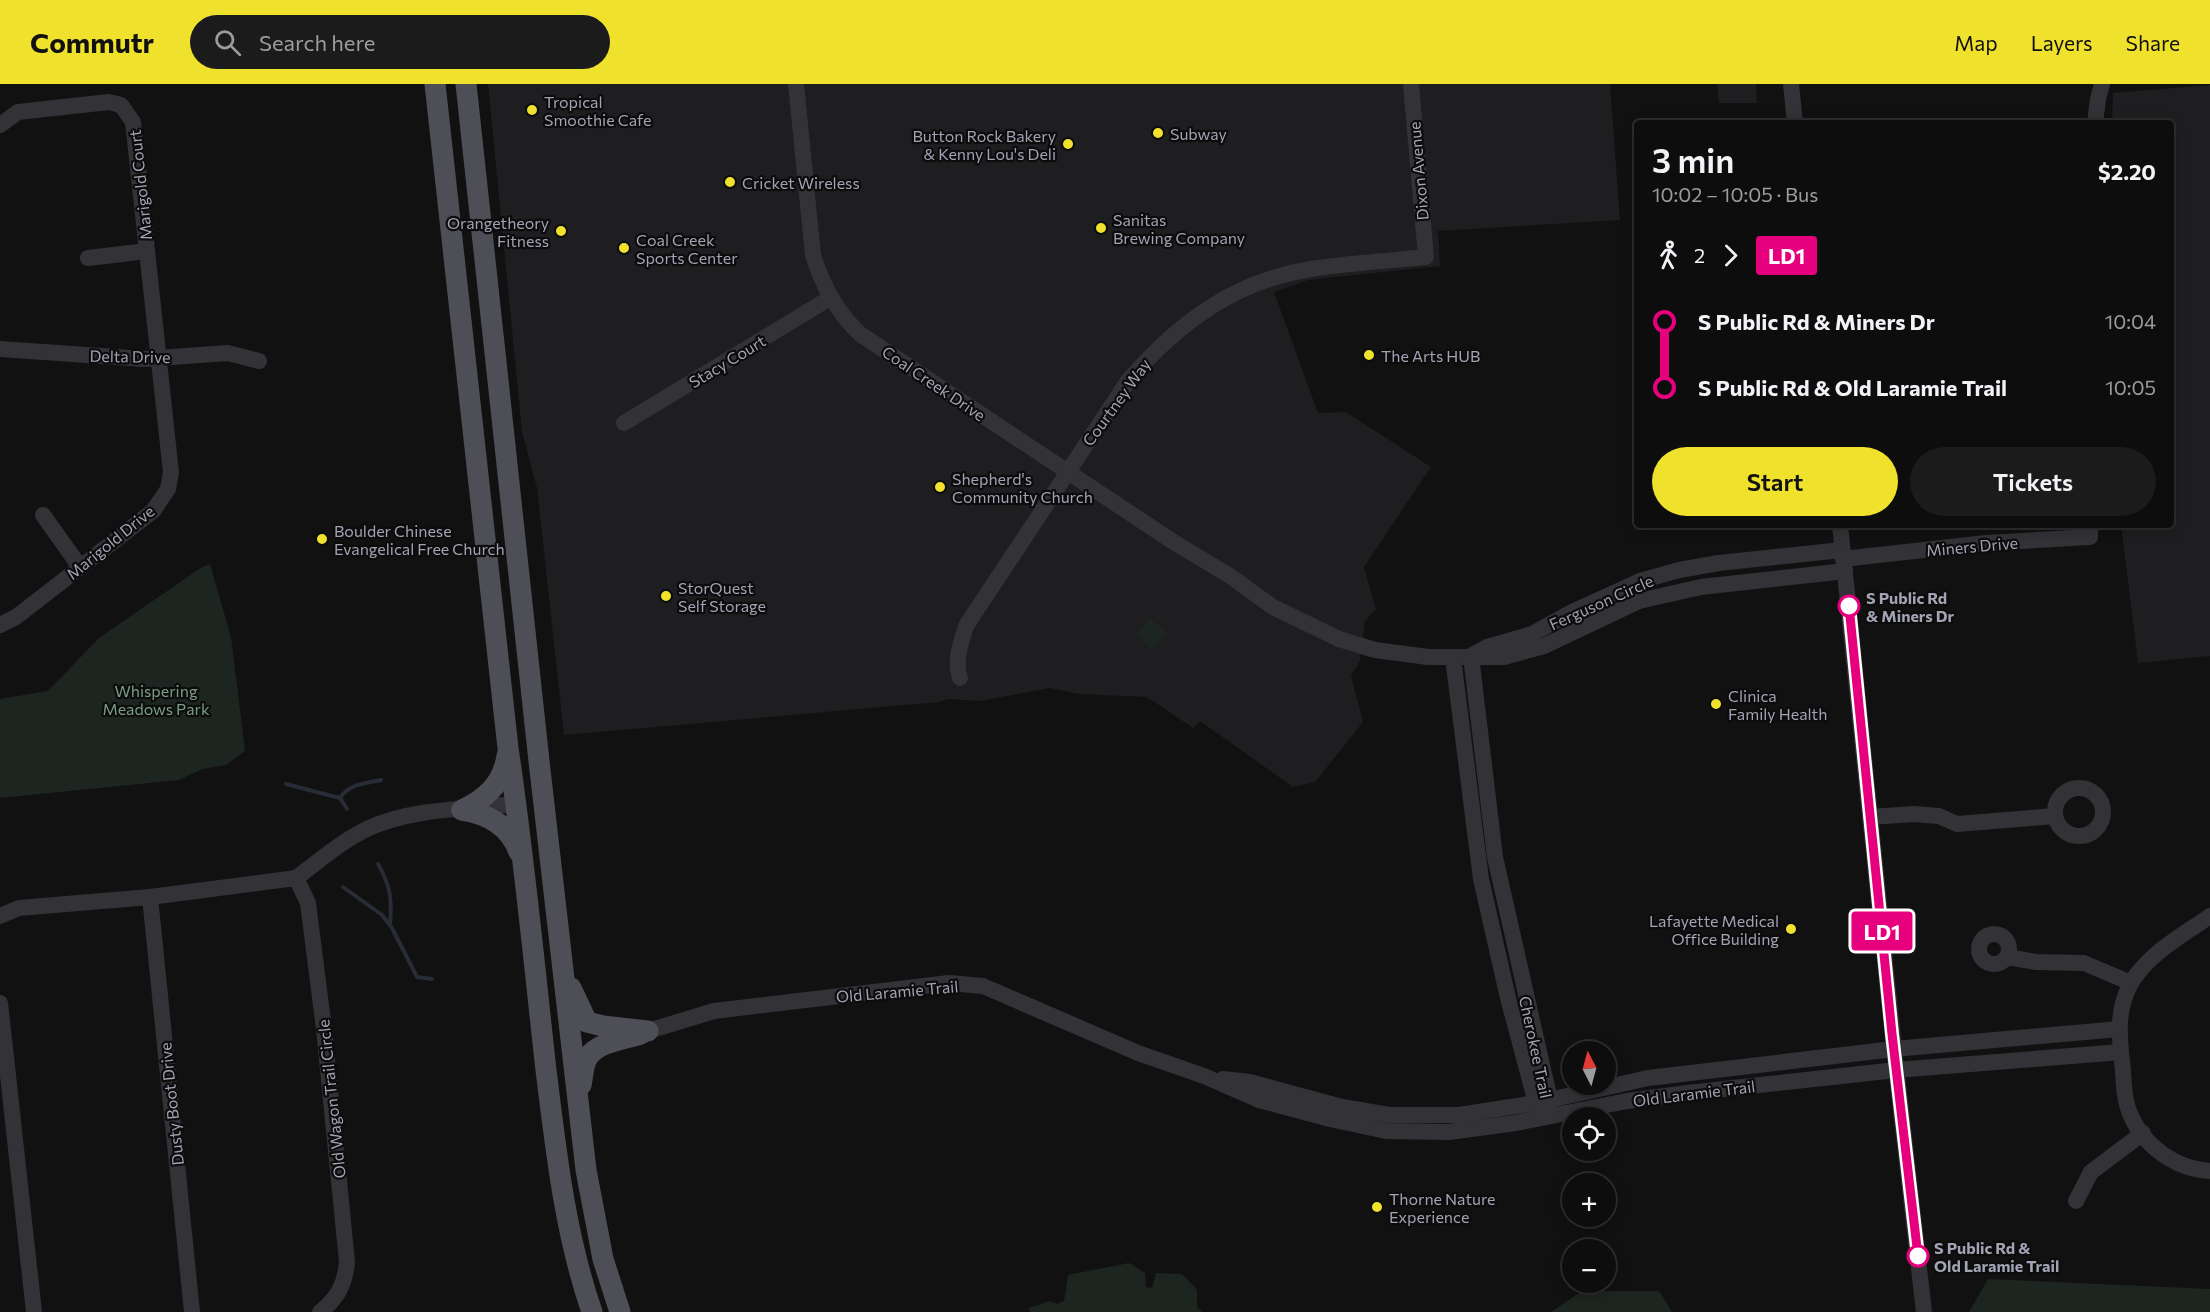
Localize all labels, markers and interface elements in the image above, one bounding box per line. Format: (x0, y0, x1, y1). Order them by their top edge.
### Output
search box (190, 15, 610, 69)
text: Commutr (30, 25, 154, 59)
icon: search (211, 26, 244, 59)
text: Search here (259, 29, 375, 56)
text: Map (1954, 30, 1998, 55)
text: Layers (2031, 30, 2093, 55)
text: Share (2126, 30, 2180, 55)
place label: Tropical Smoothie Cafe (544, 92, 651, 129)
marker: Tropical Smoothie Cafe (525, 103, 539, 117)
street label: Dixon Avenue (1404, 121, 1432, 221)
place label: Subway (1170, 124, 1227, 143)
place label: Button Rock Bakery & Kenny Lou's Deli (912, 126, 1056, 163)
marker: Subway (1151, 126, 1165, 140)
street label: Marigold Court (125, 128, 155, 241)
marker: Button Rock Bakery & Kenny Lou's Deli (1061, 137, 1075, 151)
text: 3 min (1652, 139, 1734, 180)
text: $2.20 (2098, 158, 2156, 185)
place label: Cricket Wireless (742, 173, 860, 192)
marker: Cricket Wireless (723, 175, 737, 189)
text: 10:02 – 10:05 · Bus (1652, 182, 1818, 206)
place label: Sanitas Brewing Company (1113, 210, 1245, 247)
place label: Orangetheory Fitness (447, 213, 549, 250)
marker: Sanitas Brewing Company (1094, 221, 1108, 235)
marker: Orangetheory Fitness (554, 224, 568, 238)
place label: Coal Creek Sports Center (636, 230, 738, 267)
icon: walk (1652, 239, 1685, 272)
icon: forward (1714, 239, 1747, 272)
marker: Coal Creek Sports Center (617, 241, 631, 255)
text: 2 (1694, 243, 1705, 267)
text: LD1 (1768, 243, 1805, 268)
text: S Public Rd & Miners Dr (1698, 308, 1935, 335)
text: 10:04 (2105, 309, 2156, 333)
street label: Stacy Court (685, 331, 769, 391)
street label: Coal Creek Drive (879, 341, 989, 425)
street label: Delta Drive (89, 346, 171, 366)
place label: The Arts HUB (1381, 346, 1480, 365)
marker: The Arts HUB (1362, 348, 1376, 362)
street label: Courtney Way (1078, 355, 1154, 449)
text: S Public Rd & Old Laramie Trail (1698, 374, 2007, 401)
text: 10:05 (2105, 375, 2156, 399)
button: Start (1652, 447, 1898, 516)
button: Tickets (1910, 447, 2156, 516)
place label: Shepherd's Community Church (952, 469, 1093, 506)
marker: Shepherd's Community Church (933, 480, 947, 494)
street label: Marigold Drive (62, 501, 158, 583)
place label: Boulder Chinese Evangelical Free Church (334, 521, 505, 558)
marker: Boulder Chinese Evangelical Free Church (315, 532, 329, 546)
street label: Miners Drive (1925, 533, 2019, 559)
street label: Ferguson Circle (1546, 571, 1656, 633)
place label: StorQuest Self Storage (678, 578, 766, 615)
place label: S Public Rd & Miners Dr (1866, 588, 1954, 625)
marker: StorQuest Self Storage (659, 589, 673, 603)
marker: S Public Rd & Miners Dr (1838, 595, 1860, 617)
park label: Whispering Meadows Park (102, 681, 210, 718)
place label: Clinica Family Health (1728, 686, 1827, 723)
marker: Clinica Family Health (1709, 697, 1723, 711)
place label: Lafayette Medical Office Building (1649, 911, 1779, 948)
line badge: LD1 (1848, 912, 1916, 950)
text: LD1 (1863, 919, 1901, 944)
marker: Lafayette Medical Office Building (1784, 922, 1798, 936)
street label: Old Laramie Trail (835, 976, 959, 1006)
street label: Cherokee Trail (1516, 994, 1556, 1100)
street label: Old Wagon Trail Circle (313, 1018, 349, 1180)
north arrow (1562, 1041, 1616, 1095)
map controls (1562, 1041, 1616, 1293)
street label: Dusty Boot Drive (155, 1042, 187, 1166)
street label: Old Laramie Trail (1632, 1076, 1756, 1110)
button: locate (1562, 1107, 1616, 1161)
button: + (1562, 1173, 1616, 1227)
place label: Thorne Nature Experience (1389, 1189, 1496, 1226)
marker: Thorne Nature Experience (1370, 1200, 1384, 1214)
place label: S Public Rd & Old Laramie Trail (1934, 1238, 2059, 1275)
button: − (1562, 1239, 1616, 1293)
marker: S Public Rd & Old Laramie Trail (1907, 1245, 1929, 1267)

